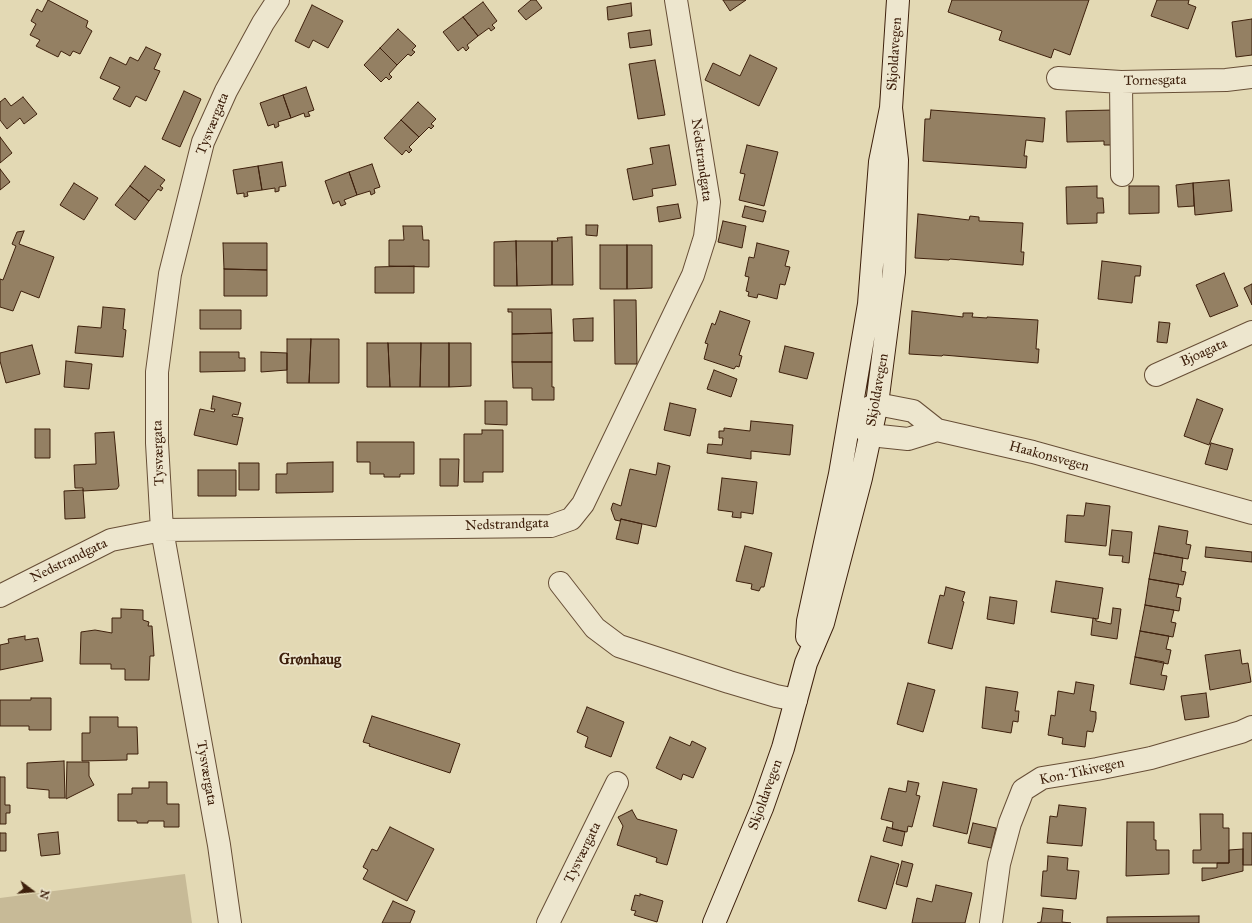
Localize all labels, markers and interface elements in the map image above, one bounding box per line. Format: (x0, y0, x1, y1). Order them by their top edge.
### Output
street label: Skjoldavegen (884, 17, 906, 91)
street label: Tornesgata (1124, 72, 1186, 90)
street label: Tysværgata (193, 90, 233, 158)
street label: Nedstrandgata (687, 117, 715, 203)
street label: Bjoagata (1178, 335, 1230, 371)
street label: Skjoldavegen (863, 352, 893, 428)
street label: Tysværgata (149, 420, 169, 486)
street label: Haakonsvegen (1007, 438, 1091, 476)
street label: Nedstrandgata (465, 515, 549, 535)
street label: Nedstrandgata (28, 535, 110, 587)
district label: Grønhaug (279, 651, 341, 669)
street label: Tysværgata (192, 739, 220, 807)
street label: Kon-Tikivegen (1038, 755, 1126, 789)
street label: Skjoldavegen (745, 757, 787, 833)
street label: Tysværgata (561, 820, 605, 886)
north arrow (12, 871, 52, 911)
text: N (36, 888, 52, 901)

